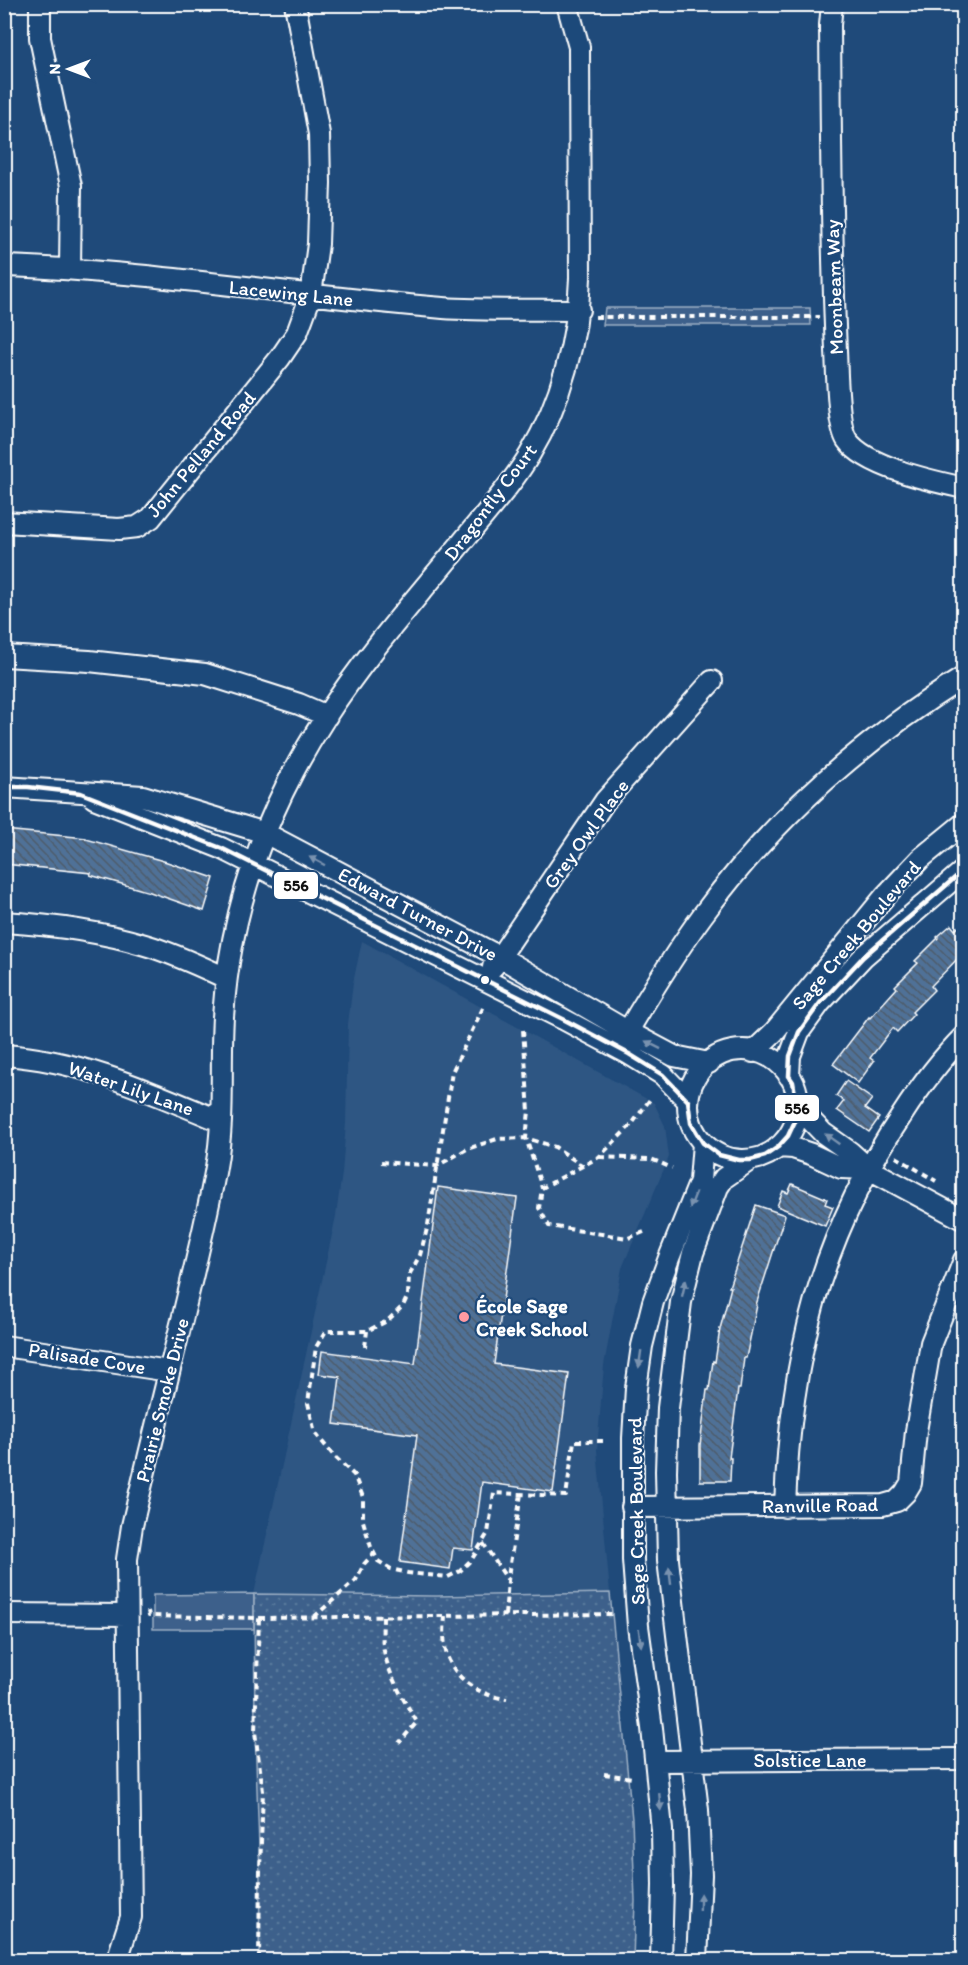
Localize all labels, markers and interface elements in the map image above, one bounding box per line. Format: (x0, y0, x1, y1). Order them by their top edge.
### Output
north arrow (39, 39, 99, 99)
text: N (45, 64, 64, 74)
street label: Moonbeam Way (820, 218, 848, 355)
street label: Lacewing Lane (228, 275, 354, 311)
street label: John Pelland Road (141, 386, 261, 522)
street label: Dragonfly Court (438, 439, 542, 565)
street label: Grey Owl Place (538, 774, 634, 894)
street label: Sage Creek Boulevard (786, 855, 926, 1015)
one-way arrow (308, 856, 325, 865)
street label: Edward Turner Drive (334, 862, 502, 966)
line badge: 556 (273, 871, 319, 900)
text: 556 (283, 876, 309, 895)
unlabelled marker (479, 974, 491, 986)
one-way arrow (645, 1040, 662, 1050)
street label: Water Lily Lane (65, 1055, 197, 1121)
line badge: 556 (774, 1094, 820, 1122)
text: 556 (784, 1099, 810, 1118)
one-way arrow (824, 1133, 840, 1145)
one-way arrow (688, 1191, 697, 1209)
one-way arrow (680, 1278, 690, 1297)
place label: École Sage Creek School (476, 1294, 588, 1341)
marker: École Sage Creek School (457, 1310, 471, 1324)
street label: Prairie Smoke Drive (130, 1315, 194, 1485)
street label: Palisade Cove (27, 1337, 147, 1379)
one-way arrow (636, 1350, 645, 1369)
street label: Sage Creek Boulevard (622, 1417, 650, 1605)
street label: Ranville Road (762, 1492, 879, 1518)
one-way arrow (665, 1566, 675, 1585)
one-way arrow (635, 1628, 644, 1647)
street label: Solstice Lane (754, 1748, 866, 1772)
one-way arrow (655, 1792, 665, 1811)
one-way arrow (695, 1893, 705, 1912)

